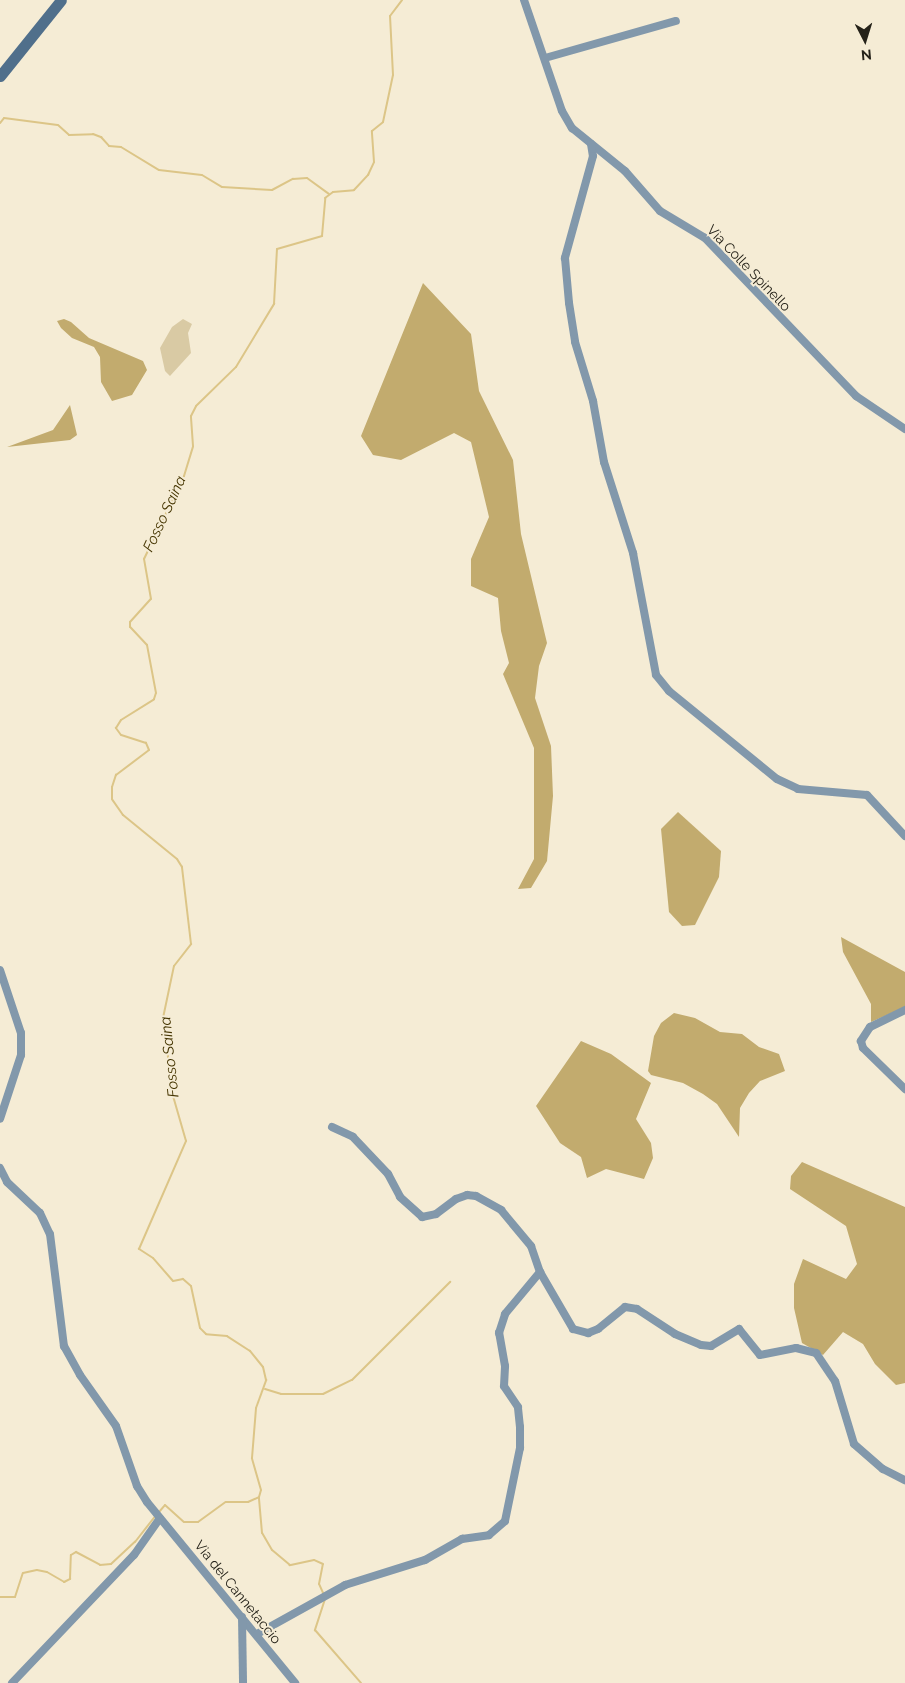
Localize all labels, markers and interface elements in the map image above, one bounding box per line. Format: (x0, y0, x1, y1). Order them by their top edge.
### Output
north arrow (840, 15, 890, 65)
text: N (860, 47, 872, 63)
street label: Via Colle Spinello (703, 221, 795, 315)
water label: Fosso Saina (140, 473, 190, 555)
water label: Fosso Saina (157, 1016, 183, 1098)
street label: Via del Cannetaccio (191, 1537, 285, 1647)

